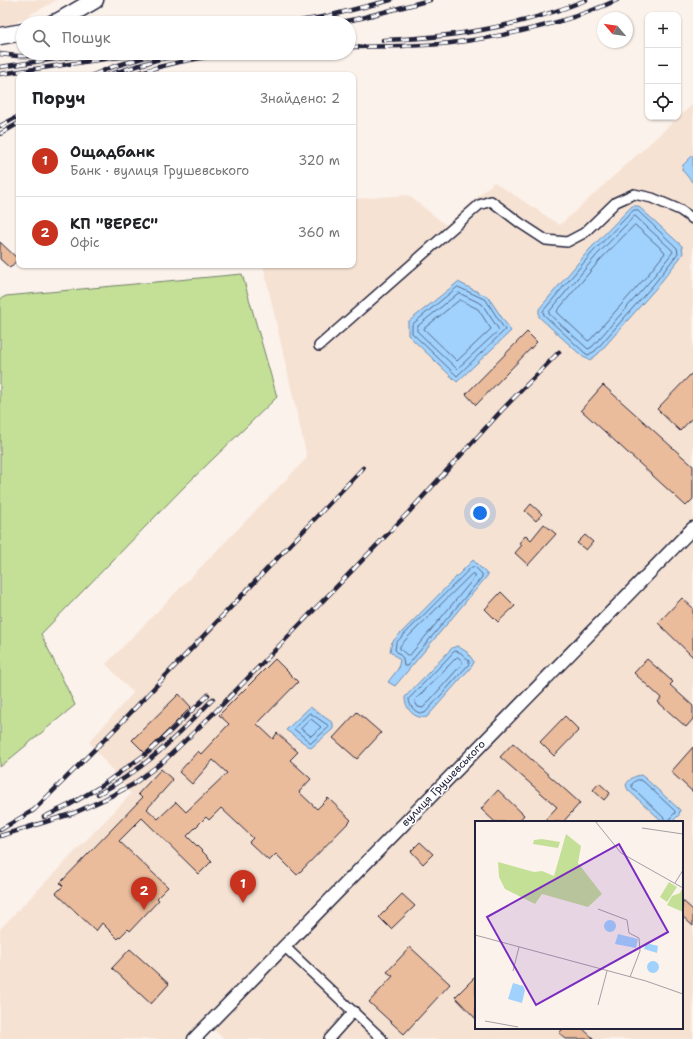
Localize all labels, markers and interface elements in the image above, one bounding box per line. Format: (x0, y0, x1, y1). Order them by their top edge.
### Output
north arrow (597, 12, 633, 48)
map controls (645, 12, 681, 120)
button: + (645, 12, 681, 48)
search box (16, 16, 356, 60)
icon: search (30, 27, 52, 49)
text: Пошук (62, 28, 111, 48)
button: − (645, 48, 681, 84)
button: locate (645, 84, 681, 120)
text: Поруч (32, 87, 85, 109)
text: Знайдено: 2 (260, 90, 340, 107)
text: Ощадбанк (70, 142, 155, 162)
text: 1 (42, 152, 48, 169)
text: 320 m (298, 152, 340, 169)
text: Банк · вулиця Грушевського (70, 162, 249, 179)
text: КП "ВЕРЕС" (70, 214, 158, 234)
text: 2 (40, 224, 50, 241)
text: 360 m (298, 224, 340, 241)
text: Офіс (70, 234, 100, 251)
your location (470, 503, 490, 523)
street label: вулиця Грушевського (398, 737, 489, 830)
inset map (475, 821, 683, 1029)
pin: 1 (230, 870, 256, 903)
pin: 2 (131, 877, 157, 910)

